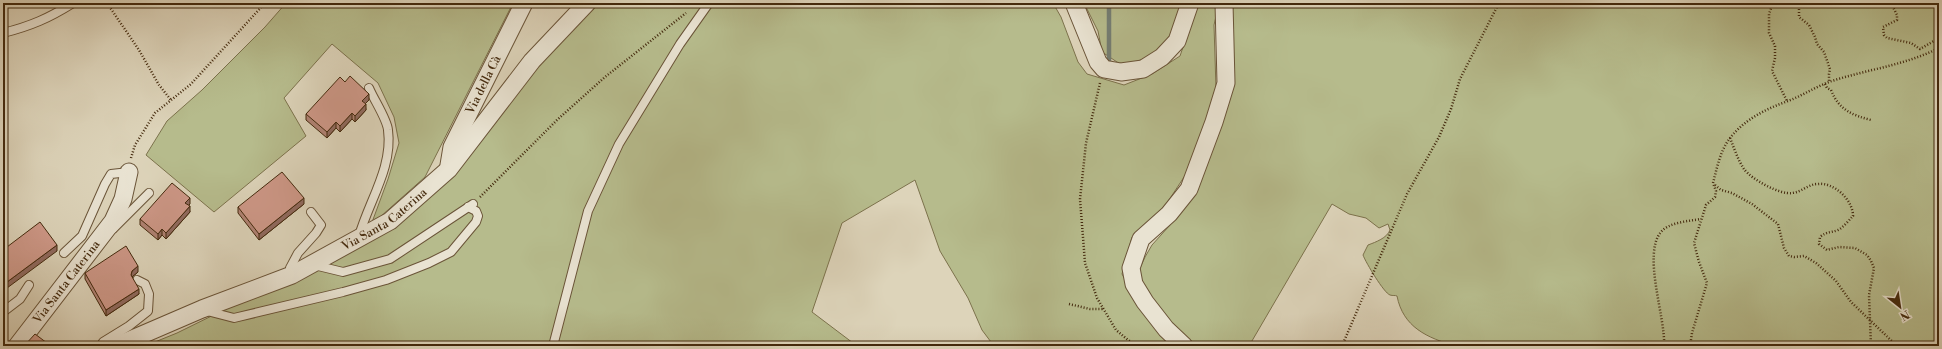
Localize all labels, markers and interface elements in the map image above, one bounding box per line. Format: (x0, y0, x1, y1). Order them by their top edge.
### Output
street label: Via della Cà (462, 52, 504, 117)
street label: Via Santa Caterina (338, 184, 431, 254)
street label: Via Santa Caterina (29, 237, 104, 327)
north arrow (1880, 287, 1920, 327)
text: N (1897, 307, 1912, 323)

